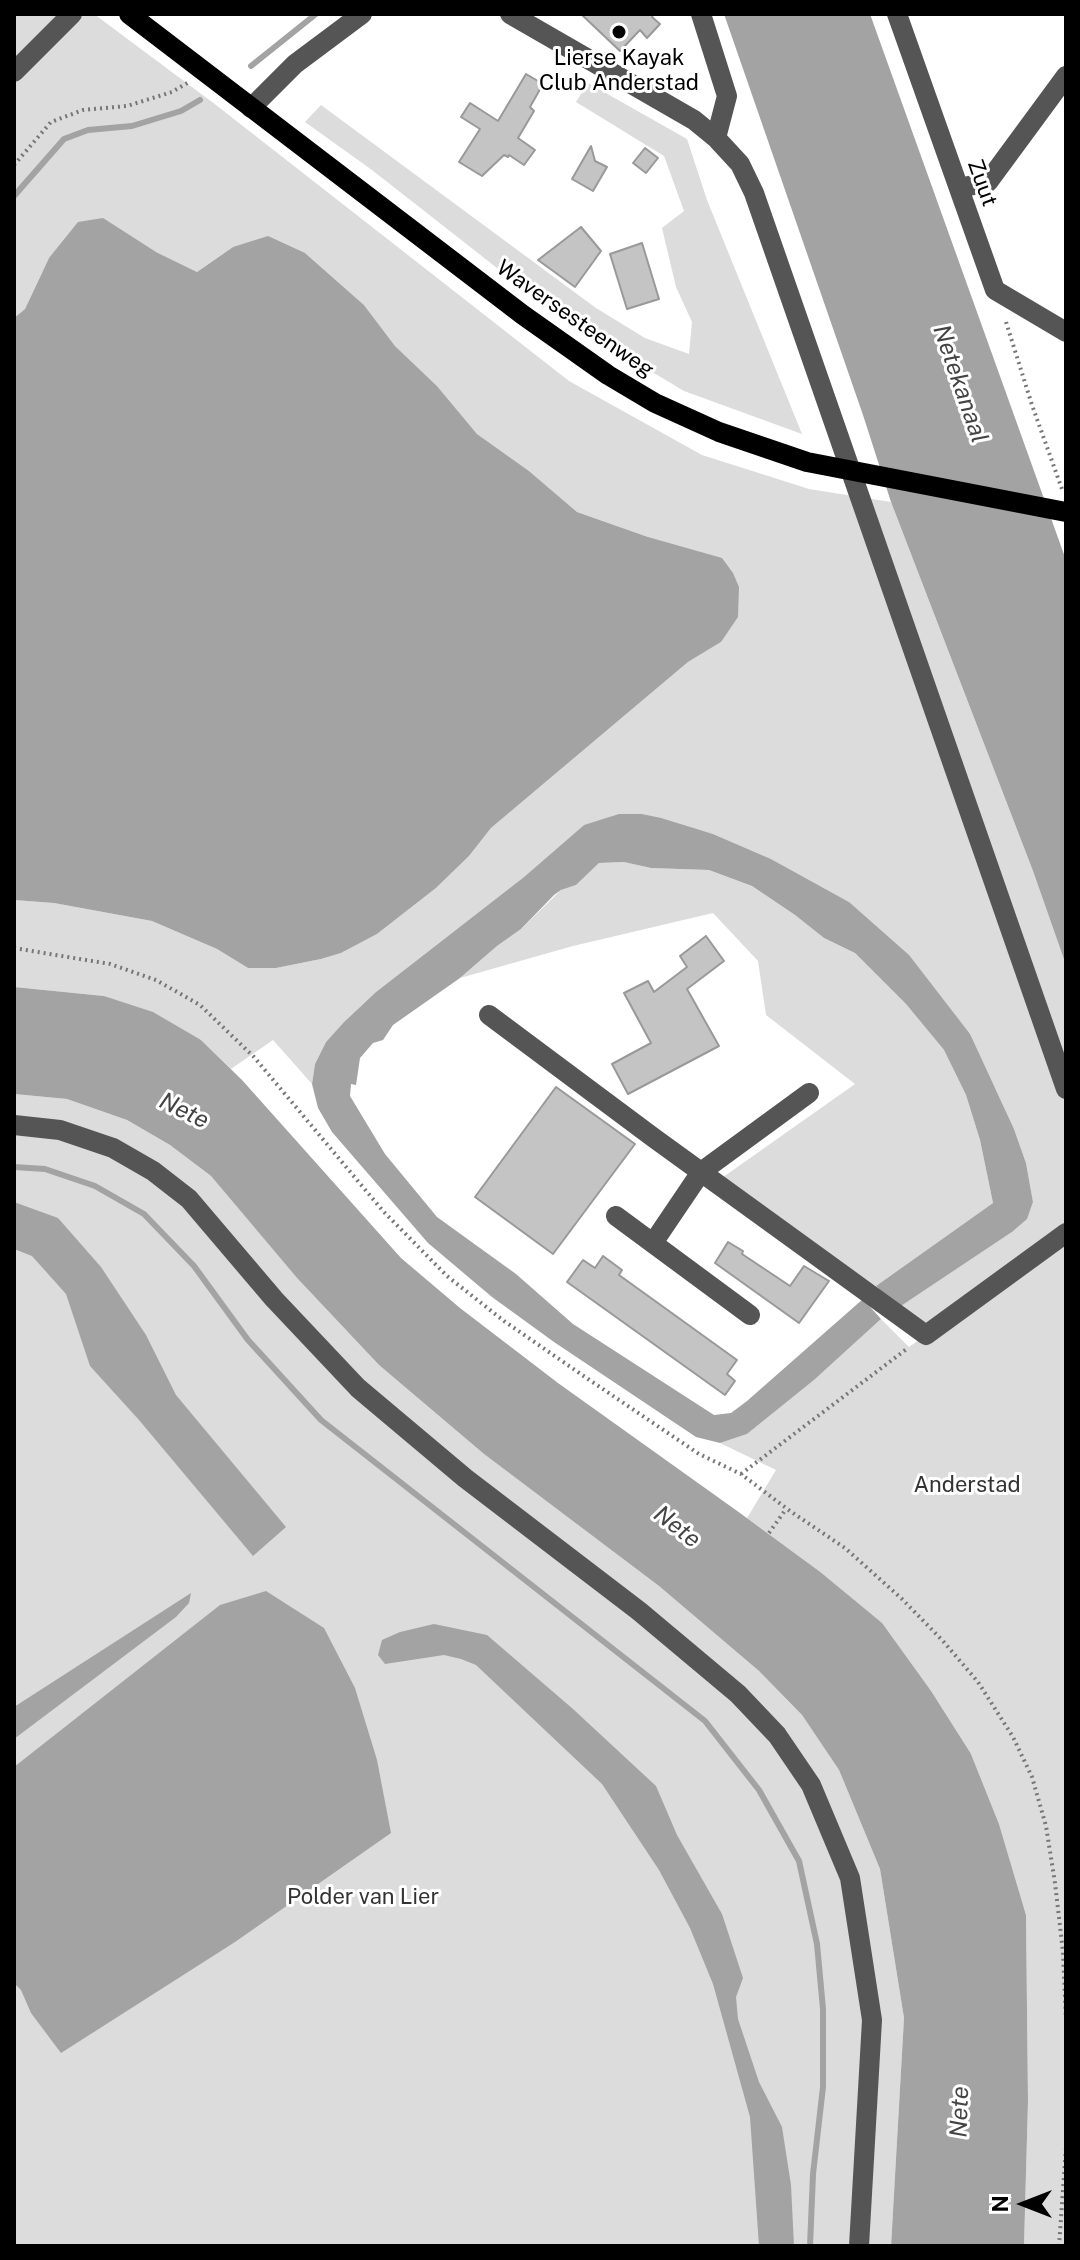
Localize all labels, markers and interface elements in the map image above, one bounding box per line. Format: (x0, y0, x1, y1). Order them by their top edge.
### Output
marker: Lierse Kayak Club Anderstad (610, 23, 628, 41)
place label: Lierse Kayak Club Anderstad (539, 45, 699, 96)
street label: Zuut (961, 156, 1003, 210)
street label: Waversesteenweg (491, 255, 659, 383)
water label: Netekanaal (926, 321, 994, 447)
water label: Nete (154, 1087, 214, 1135)
park label: Anderstad (913, 1472, 1021, 1498)
water label: Nete (648, 1500, 706, 1554)
park label: Polder van Lier (287, 1884, 439, 1910)
water label: Nete (945, 2086, 975, 2138)
north arrow (984, 2164, 1064, 2244)
text: N (987, 2195, 1013, 2213)

